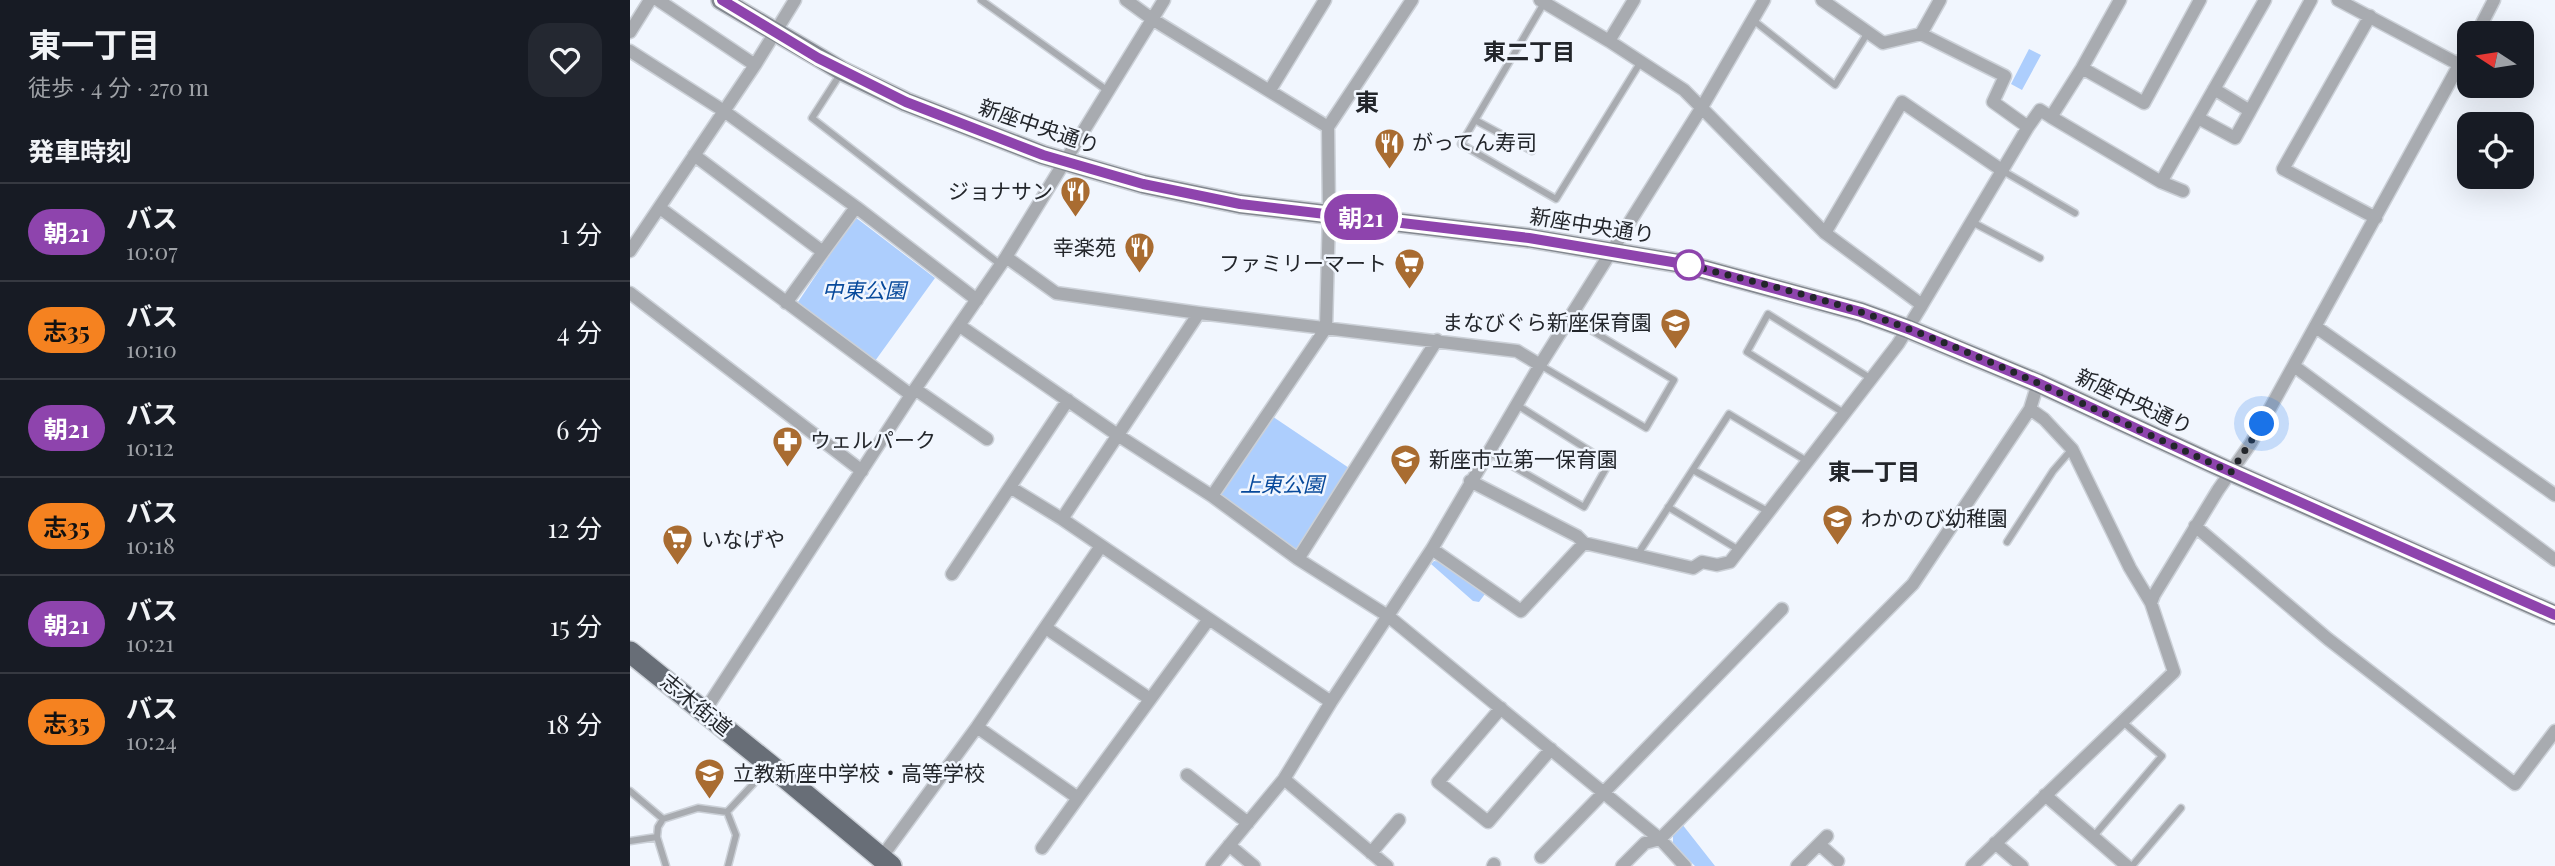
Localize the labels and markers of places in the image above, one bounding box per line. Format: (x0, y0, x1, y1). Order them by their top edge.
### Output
restaurant icon: がってん寿司 (1372, 126, 1406, 170)
place label: がってん寿司 (1412, 127, 1537, 155)
restaurant icon: ジョナサン (1059, 175, 1093, 219)
place label: ジョナサン (948, 176, 1053, 204)
restaurant icon: 幸楽苑 (1122, 231, 1156, 275)
place label: 幸楽苑 (1053, 232, 1116, 260)
supermarket icon: ファミリーマート (1393, 247, 1427, 291)
place label: ファミリーマート (1219, 248, 1387, 276)
unlabelled marker (1674, 250, 1704, 280)
school or university icon: まなびぐら新座保育園 (1658, 306, 1692, 350)
place label: まなびぐら新座保育園 (1442, 307, 1652, 335)
pharmacy icon: ウェルパーク (770, 424, 804, 468)
place label: ウェルパーク (810, 425, 936, 453)
school or university icon: 新座市立第一保育園 (1389, 443, 1423, 487)
place label: 新座市立第一保育園 (1429, 444, 1618, 472)
school or university icon: わかのび幼稚園 (1821, 502, 1855, 546)
place label: わかのび幼稚園 (1861, 503, 2008, 531)
supermarket icon: いなげや (661, 523, 695, 567)
place label: いなげや (701, 524, 785, 552)
school or university icon: 立教新座中学校・高等学校 (693, 757, 727, 801)
place label: 立教新座中学校・高等学校 (733, 758, 985, 786)

